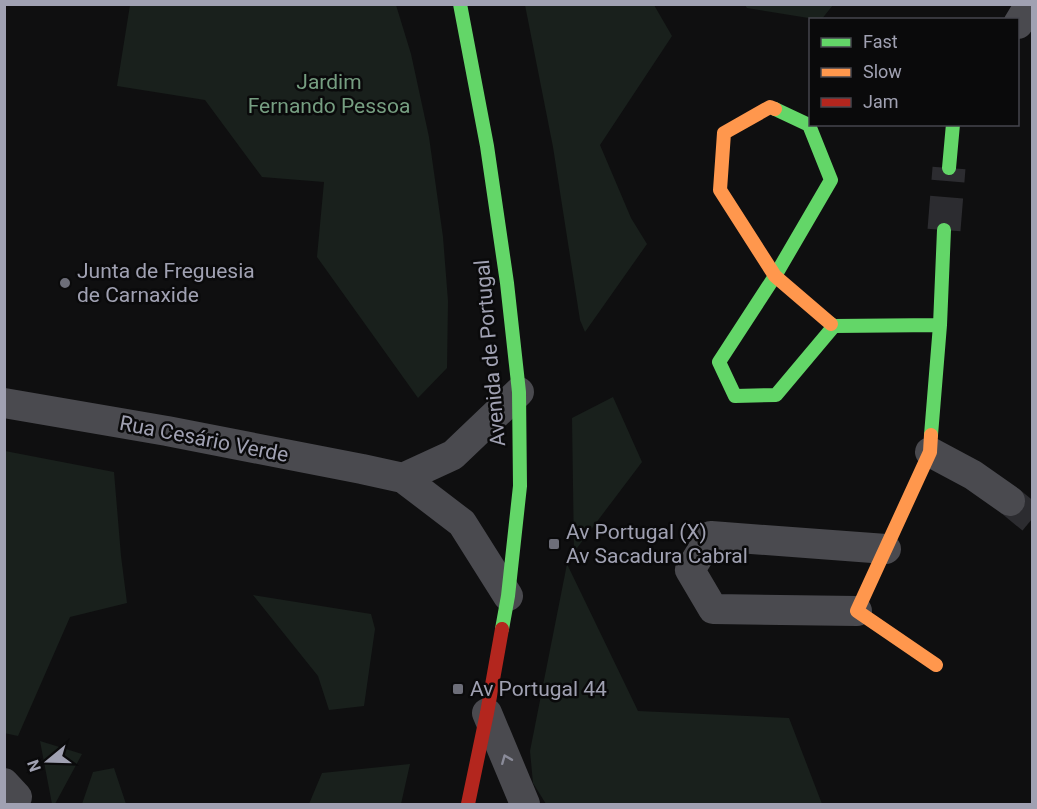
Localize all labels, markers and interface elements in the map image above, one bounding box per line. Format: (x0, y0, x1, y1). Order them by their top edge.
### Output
legend (809, 18, 1019, 126)
text: Fast (863, 31, 898, 52)
text: Slow (863, 61, 902, 82)
park label: Jardim Fernando Pessoa (248, 70, 410, 118)
text: Jam (863, 91, 899, 112)
place label: Junta de Freguesia de Carnaxide (77, 259, 255, 307)
street label: Avenida de Portugal (470, 259, 510, 447)
marker: Junta de Freguesia de Carnaxide (58, 276, 72, 290)
street label: Rua Cesário Verde (117, 411, 291, 467)
place label: Av Portugal (X) Av Sacadura Cabral (566, 520, 748, 568)
marker: Av Portugal (X) Av Sacadura Cabral (547, 537, 561, 551)
place label: Av Portugal 44 (470, 677, 607, 701)
marker: Av Portugal 44 (451, 682, 465, 696)
north arrow (18, 731, 78, 791)
one-way arrow (501, 754, 513, 765)
text: N (23, 757, 45, 774)

